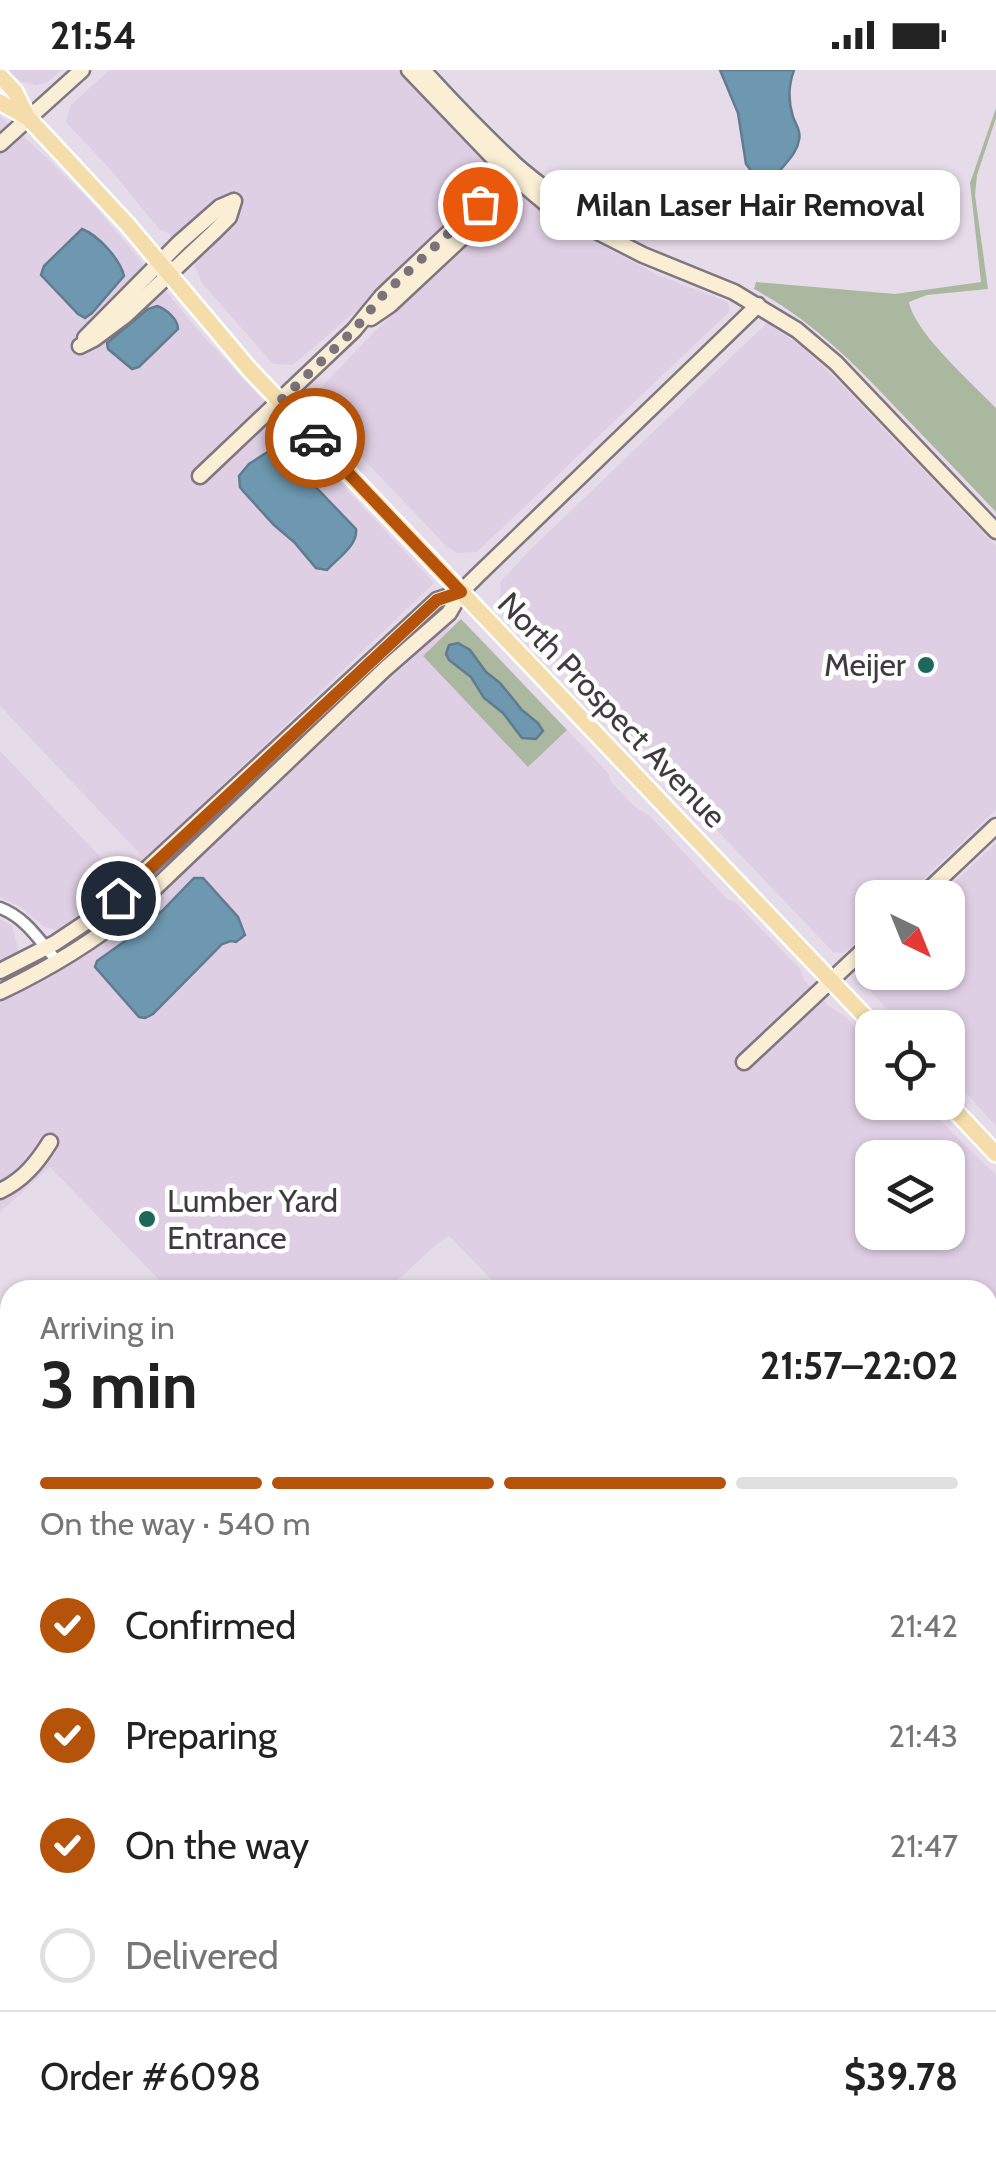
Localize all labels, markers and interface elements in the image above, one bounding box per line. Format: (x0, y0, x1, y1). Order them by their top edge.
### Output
text: 21:54 (50, 12, 137, 59)
pin (438, 162, 523, 247)
callout: Milan Laser Hair Removal (540, 169, 960, 239)
icon: bag (453, 177, 508, 232)
text: Milan Laser Hair Removal (575, 185, 925, 224)
courier (265, 388, 365, 488)
icon: car (288, 411, 343, 466)
street label: North Prospect Avenue (490, 584, 735, 835)
place label: Meijer (824, 645, 907, 684)
marker: Meijer (915, 654, 937, 676)
pin (76, 856, 161, 941)
icon: home (91, 871, 146, 926)
north arrow (855, 880, 965, 990)
map controls (855, 880, 965, 1250)
button: locate (855, 1010, 965, 1120)
button: layers (855, 1140, 965, 1250)
place label: Lumber Yard Entrance (167, 1181, 338, 1257)
marker: Lumber Yard Entrance (136, 1208, 158, 1230)
text: Arriving in (40, 1308, 175, 1347)
text: 21:57–22:02 (760, 1342, 958, 1389)
text: 3 min (40, 1345, 198, 1424)
text: On the way · 540 m (40, 1504, 311, 1543)
icon: check (40, 1598, 95, 1653)
text: Confirmed (125, 1602, 296, 1649)
text: 21:42 (889, 1606, 958, 1645)
icon: check (40, 1708, 95, 1763)
text: Preparing (125, 1712, 277, 1759)
text: 21:43 (888, 1716, 958, 1755)
icon: check (40, 1818, 95, 1873)
text: On the way (125, 1822, 309, 1869)
text: 21:47 (890, 1826, 958, 1865)
text: Delivered (125, 1932, 279, 1979)
text: Order #6098 (40, 2053, 261, 2100)
text: $39.78 (844, 2053, 958, 2100)

